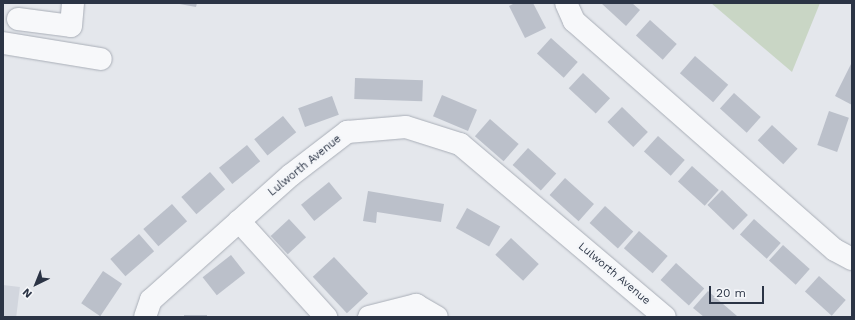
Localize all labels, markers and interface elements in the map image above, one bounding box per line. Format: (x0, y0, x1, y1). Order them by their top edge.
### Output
street label: Lulworth Avenue (266, 132, 344, 200)
street label: Lulworth Avenue (575, 240, 653, 308)
north arrow (16, 264, 56, 304)
scale bar (711, 278, 766, 304)
text: N (20, 286, 35, 301)
text: 20 m (716, 286, 746, 300)

